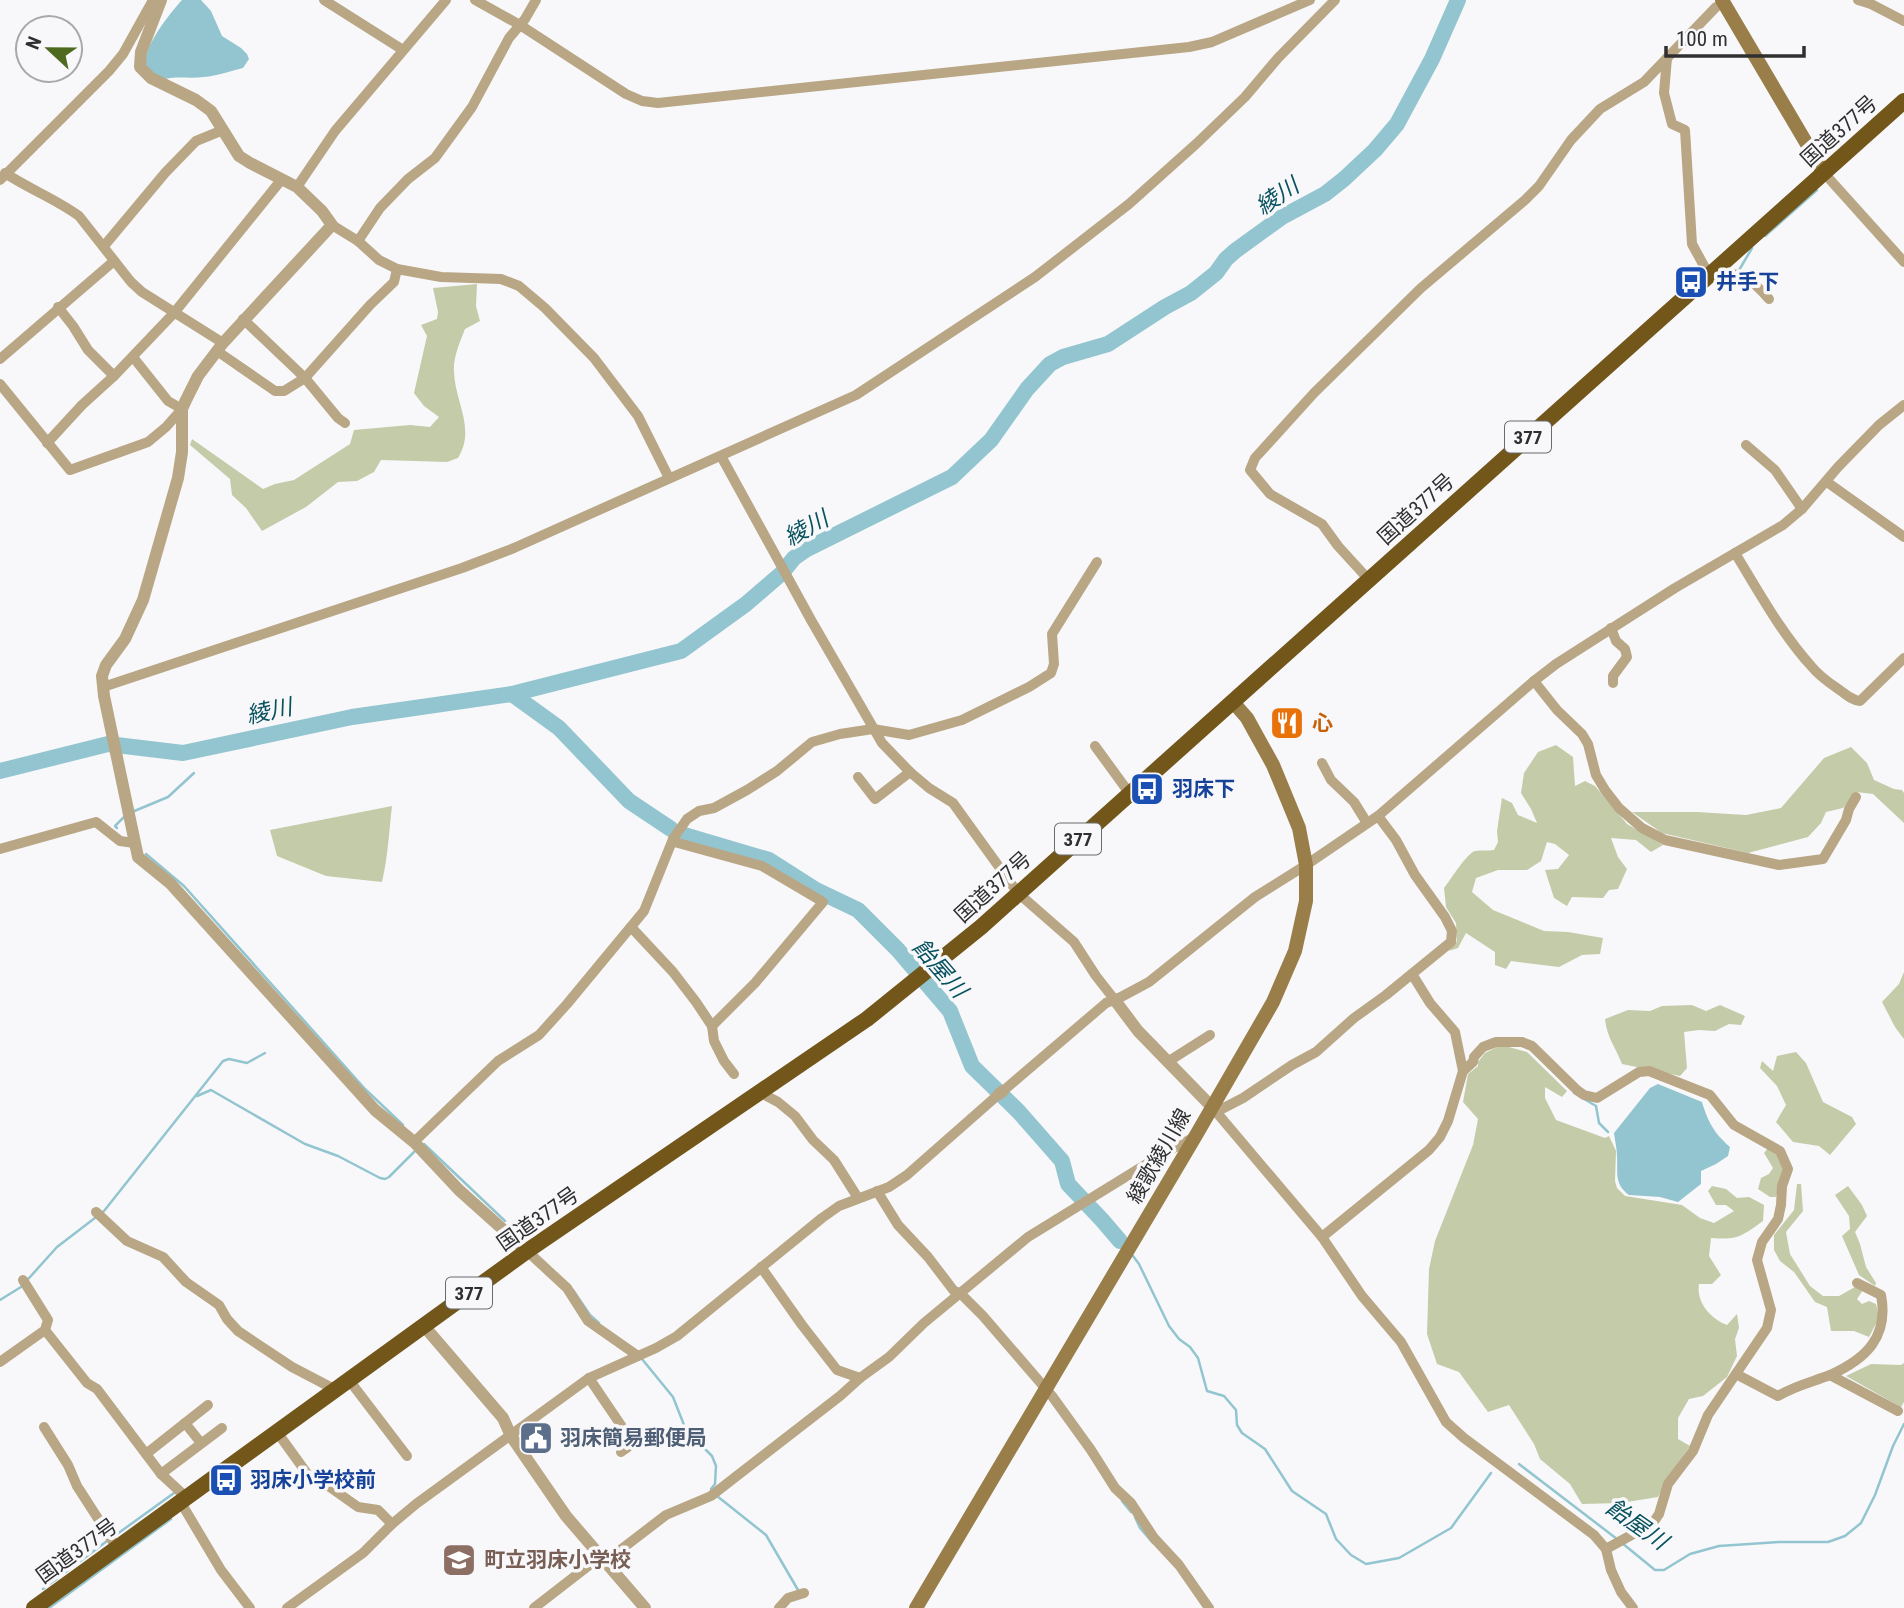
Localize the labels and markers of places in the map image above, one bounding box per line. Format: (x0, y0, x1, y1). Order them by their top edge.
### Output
bus stop icon: 井手下 (1672, 263, 1710, 301)
place label: 井手下 (1716, 270, 1779, 294)
restaurant icon: 心 (1268, 704, 1306, 742)
place label: 心 (1312, 711, 1333, 735)
bus stop icon: 羽床下 (1128, 770, 1166, 808)
place label: 羽床下 (1172, 777, 1235, 801)
public building icon: 羽床簡易郵便局 (517, 1419, 555, 1457)
place label: 羽床簡易郵便局 (560, 1426, 707, 1450)
bus stop icon: 羽床小学校前 (207, 1461, 245, 1499)
place label: 羽床小学校前 (250, 1468, 376, 1492)
school or university icon: 町立羽床小学校 (440, 1541, 478, 1579)
place label: 町立羽床小学校 (484, 1548, 631, 1572)

